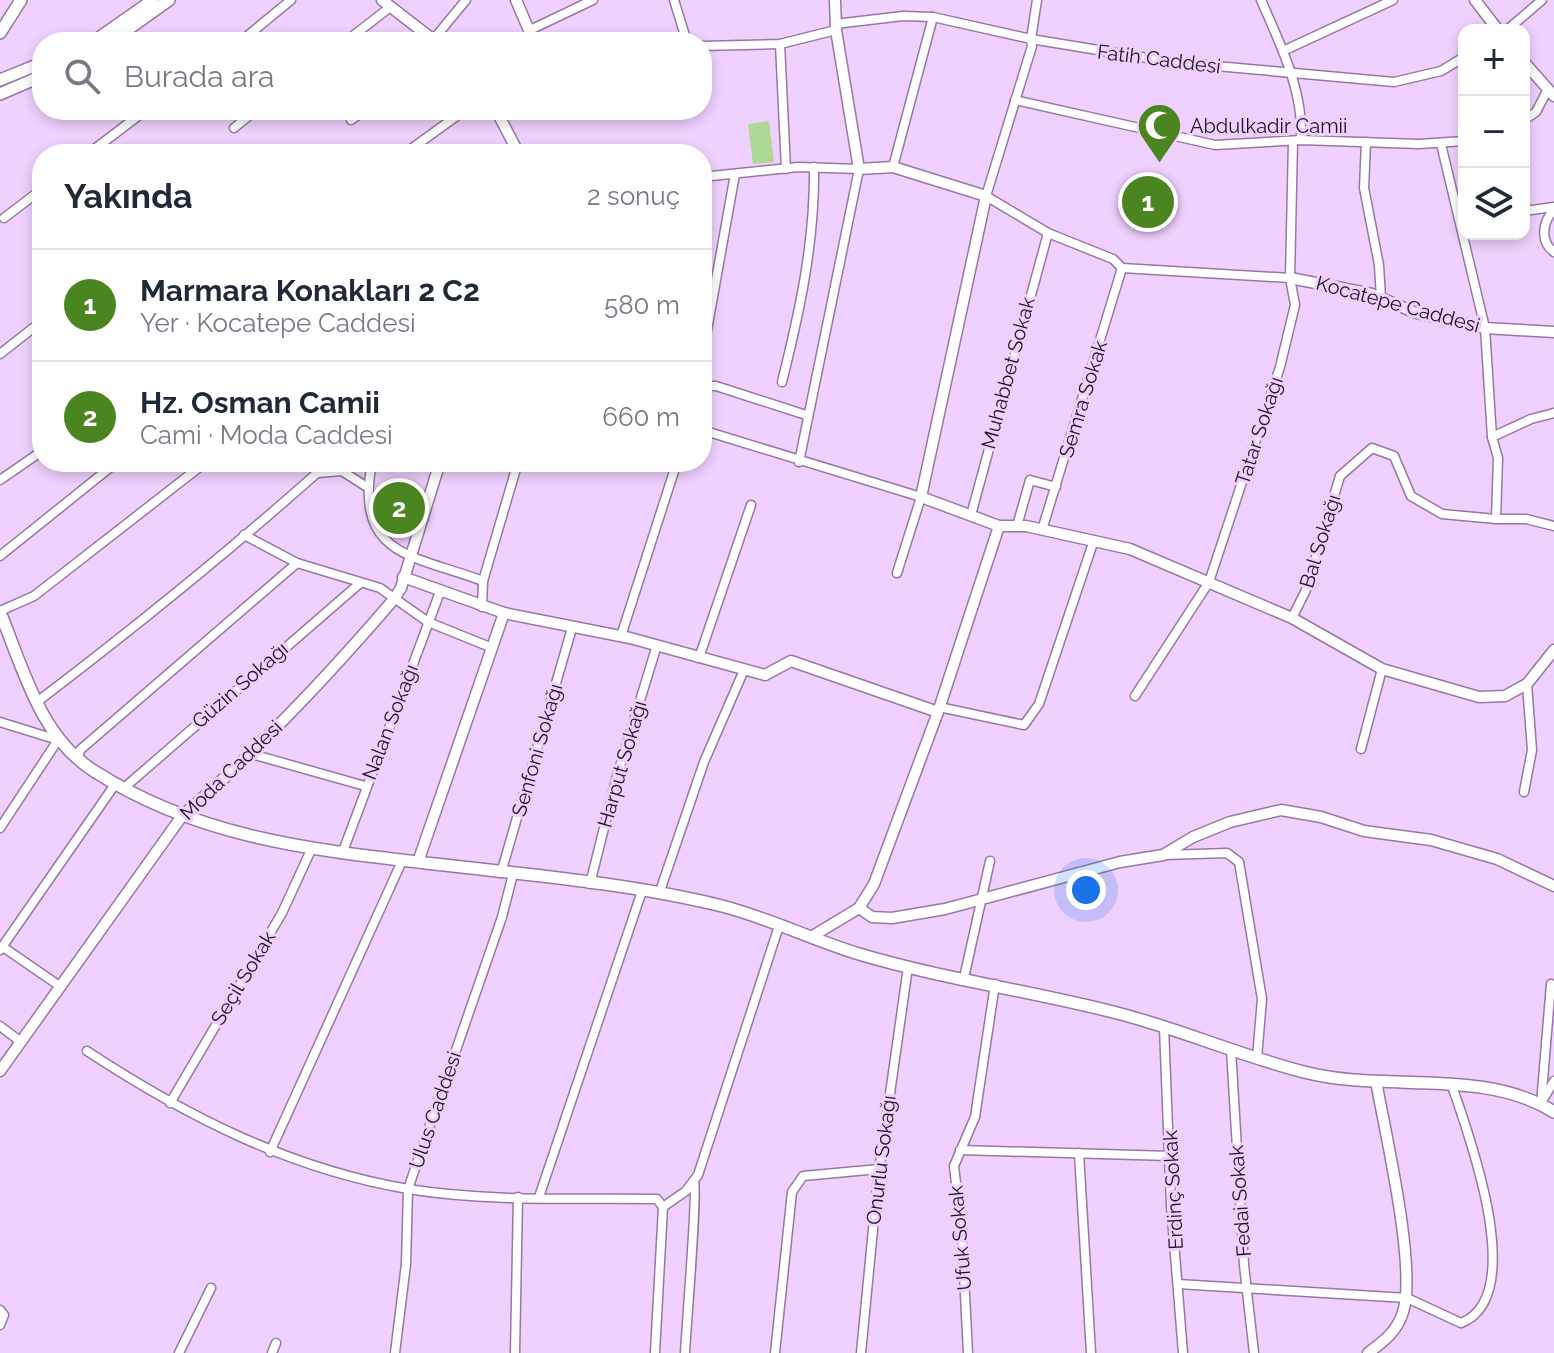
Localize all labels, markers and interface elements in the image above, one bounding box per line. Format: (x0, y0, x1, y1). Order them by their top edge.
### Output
map controls (1458, 24, 1530, 240)
button: + (1458, 24, 1530, 96)
search box (32, 32, 712, 120)
street label: Fatih Caddesi (1096, 40, 1222, 78)
icon: search (60, 54, 104, 98)
text: Burada ara (124, 59, 274, 94)
button: − (1458, 96, 1530, 168)
mosque icon: Abdulkadir Camii (1135, 102, 1183, 165)
place label: Abdulkadir Camii (1190, 114, 1347, 138)
button: layers (1458, 168, 1530, 240)
pin: 1 (1122, 172, 1174, 232)
text: Yakında (64, 176, 193, 216)
text: 2 sonuç (587, 181, 680, 211)
street label: Kocatepe Caddesi (1313, 271, 1483, 337)
text: Marmara Konakları 2 C2 (140, 273, 480, 308)
text: 1 (84, 290, 96, 320)
text: 580 m (604, 290, 680, 320)
street label: Muhabbet Sokak (976, 294, 1040, 452)
text: Yer · Kocatepe Caddesi (140, 308, 416, 338)
street label: Semra Sokak (1054, 337, 1112, 461)
street label: Tatar Sokağı (1230, 374, 1288, 488)
text: Hz. Osman Camii (140, 385, 380, 420)
text: 2 (83, 402, 97, 432)
text: 660 m (602, 402, 680, 432)
text: Cami · Moda Caddesi (140, 420, 393, 450)
pin: 2 (373, 478, 425, 538)
street label: Bal Sokağı (1294, 491, 1346, 591)
street label: Güzin Sokağı (187, 637, 293, 733)
street label: Nalan Sokağı (357, 661, 423, 783)
street label: Senfoni Sokağı (507, 681, 567, 819)
street label: Harput Sokağı (592, 698, 652, 830)
street label: Moda Caddesi (175, 715, 287, 825)
your location (1066, 870, 1106, 910)
street label: Seçil Sokak (206, 926, 281, 1029)
street label: Ulus Caddesi (404, 1048, 466, 1172)
street label: Onurlu Sokağı (861, 1094, 901, 1226)
street label: Erdinç Sokak (1158, 1129, 1188, 1250)
street label: Fedai Sokak (1224, 1144, 1256, 1258)
street label: Ufuk Sokak (943, 1184, 977, 1291)

